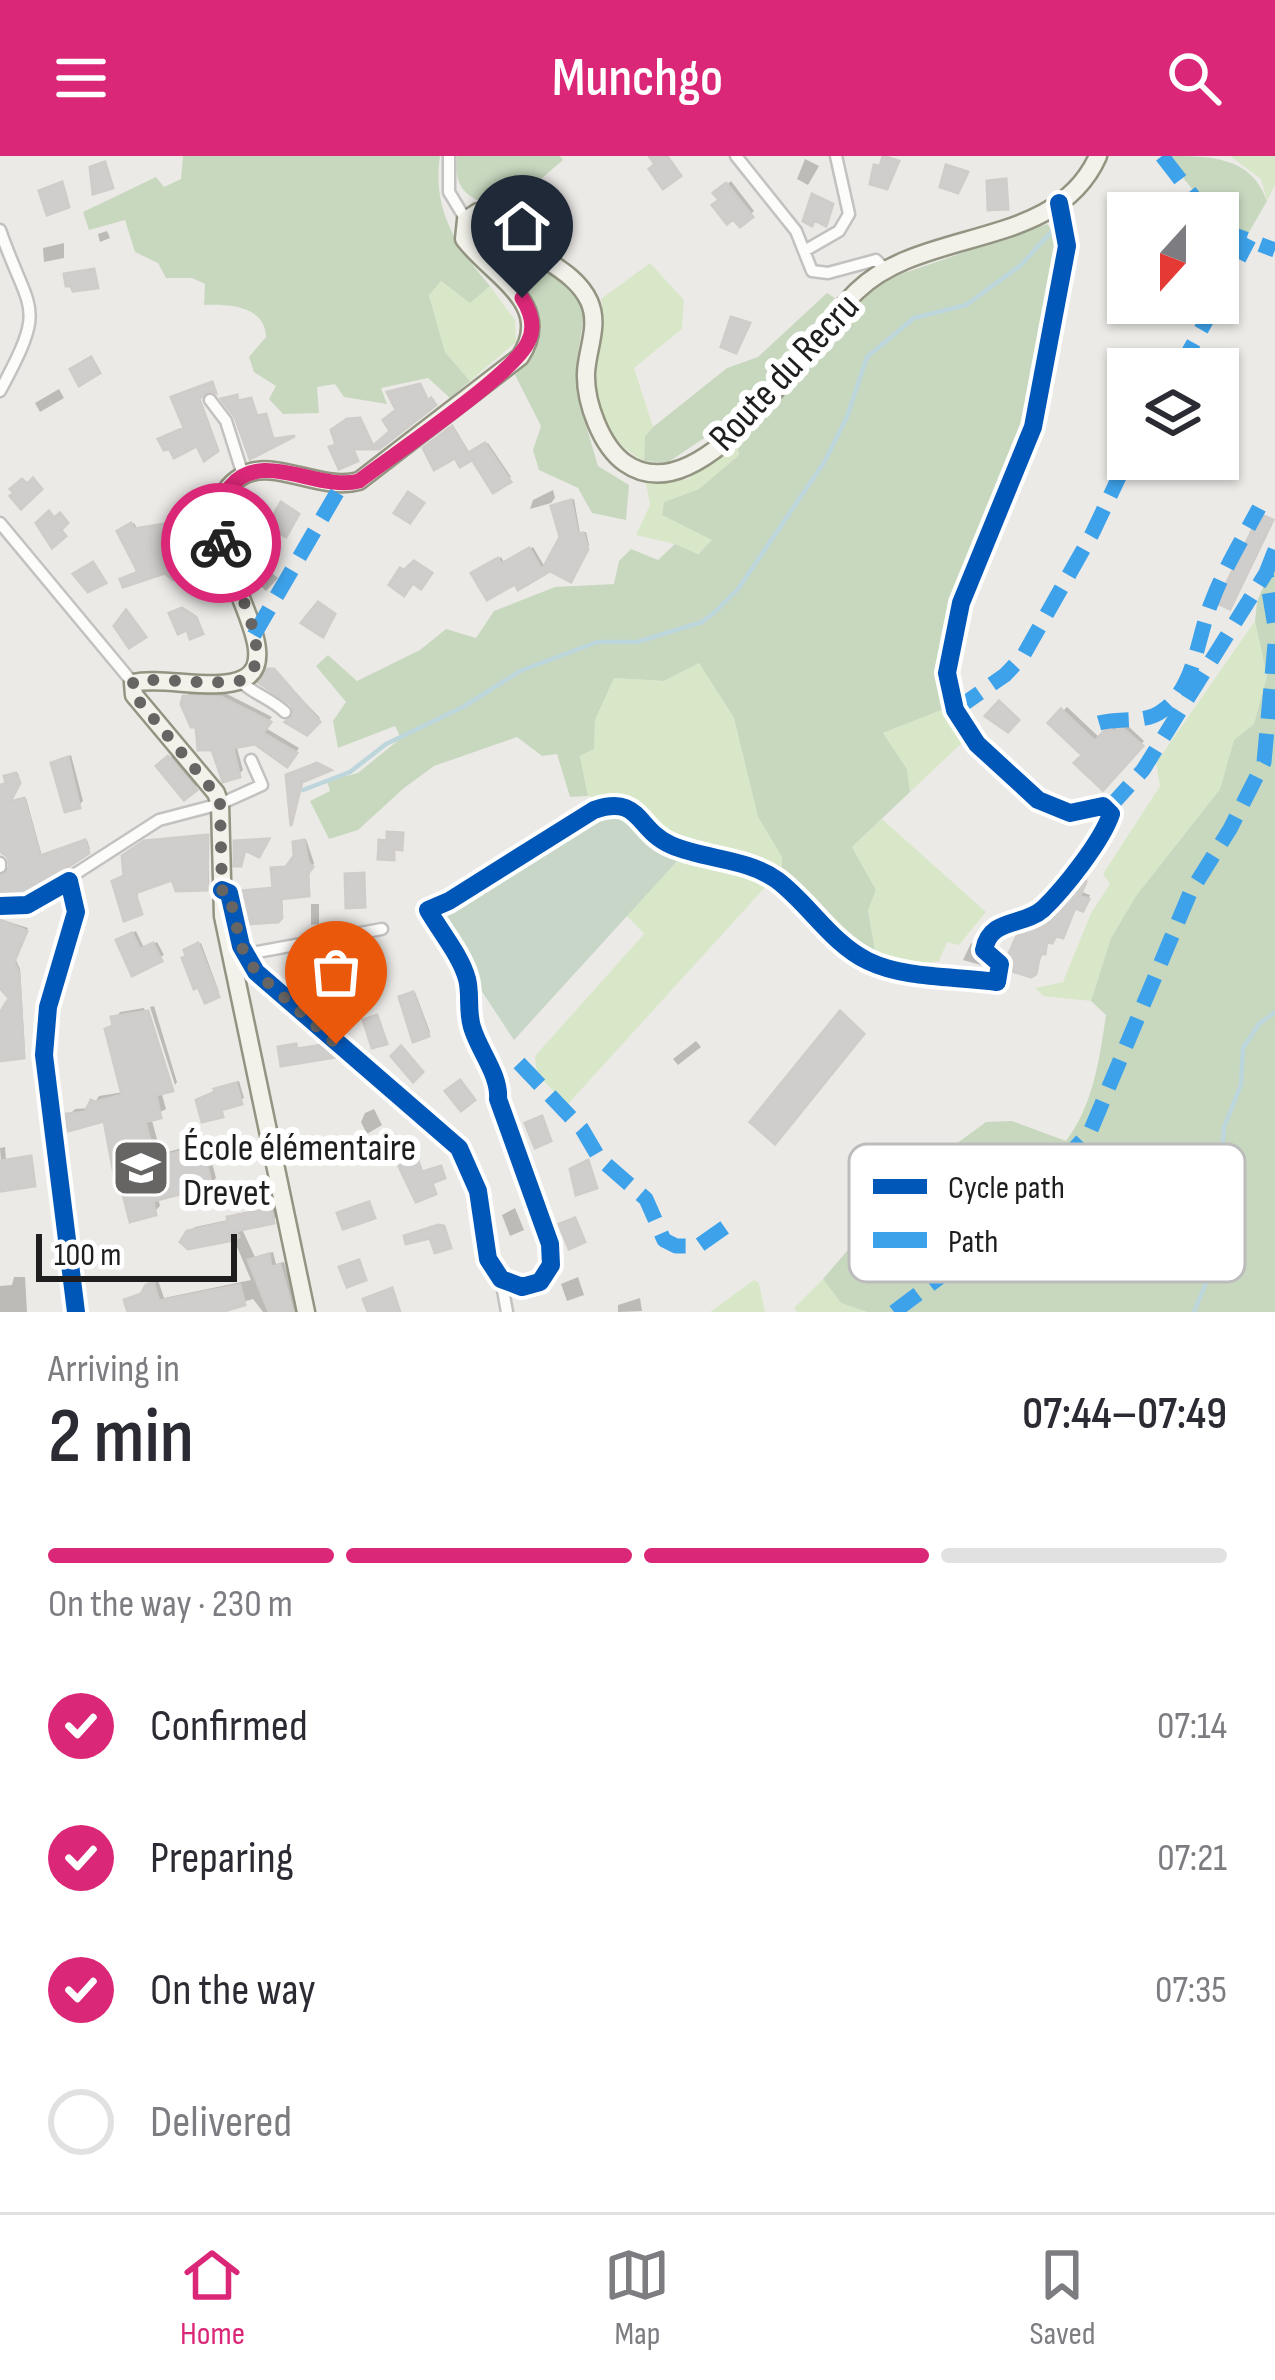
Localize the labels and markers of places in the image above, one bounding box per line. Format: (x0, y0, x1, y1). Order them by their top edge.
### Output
pin (471, 175, 573, 298)
pin (285, 921, 387, 1044)
place label: École élémentaire Drevet (183, 1125, 416, 1217)
school or university icon: École élémentaire Drevet (110, 1137, 172, 1199)

